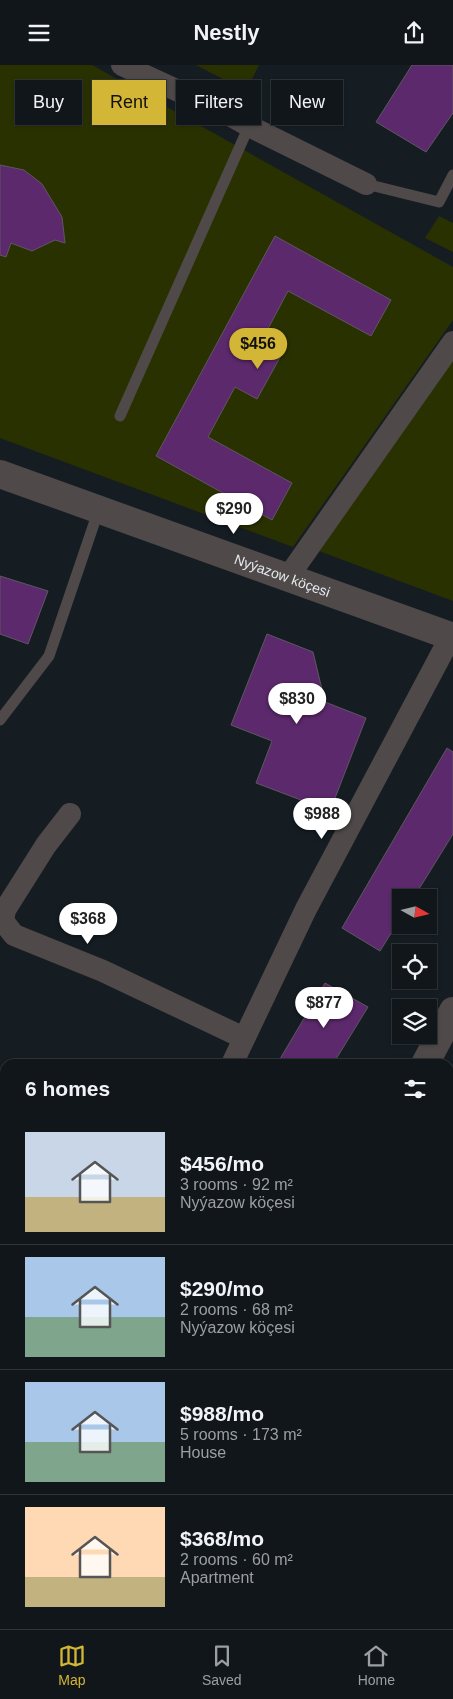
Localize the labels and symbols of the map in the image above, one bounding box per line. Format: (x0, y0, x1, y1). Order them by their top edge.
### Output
pin: $456 (228, 327, 288, 370)
pin: $290 (204, 493, 264, 535)
street label: Nyýazow köçesi (232, 551, 332, 600)
pin: $830 (267, 683, 327, 725)
pin: $988 (292, 797, 352, 840)
north arrow (392, 889, 438, 934)
pin: $368 (58, 903, 118, 945)
pin: $877 (294, 987, 354, 1029)

